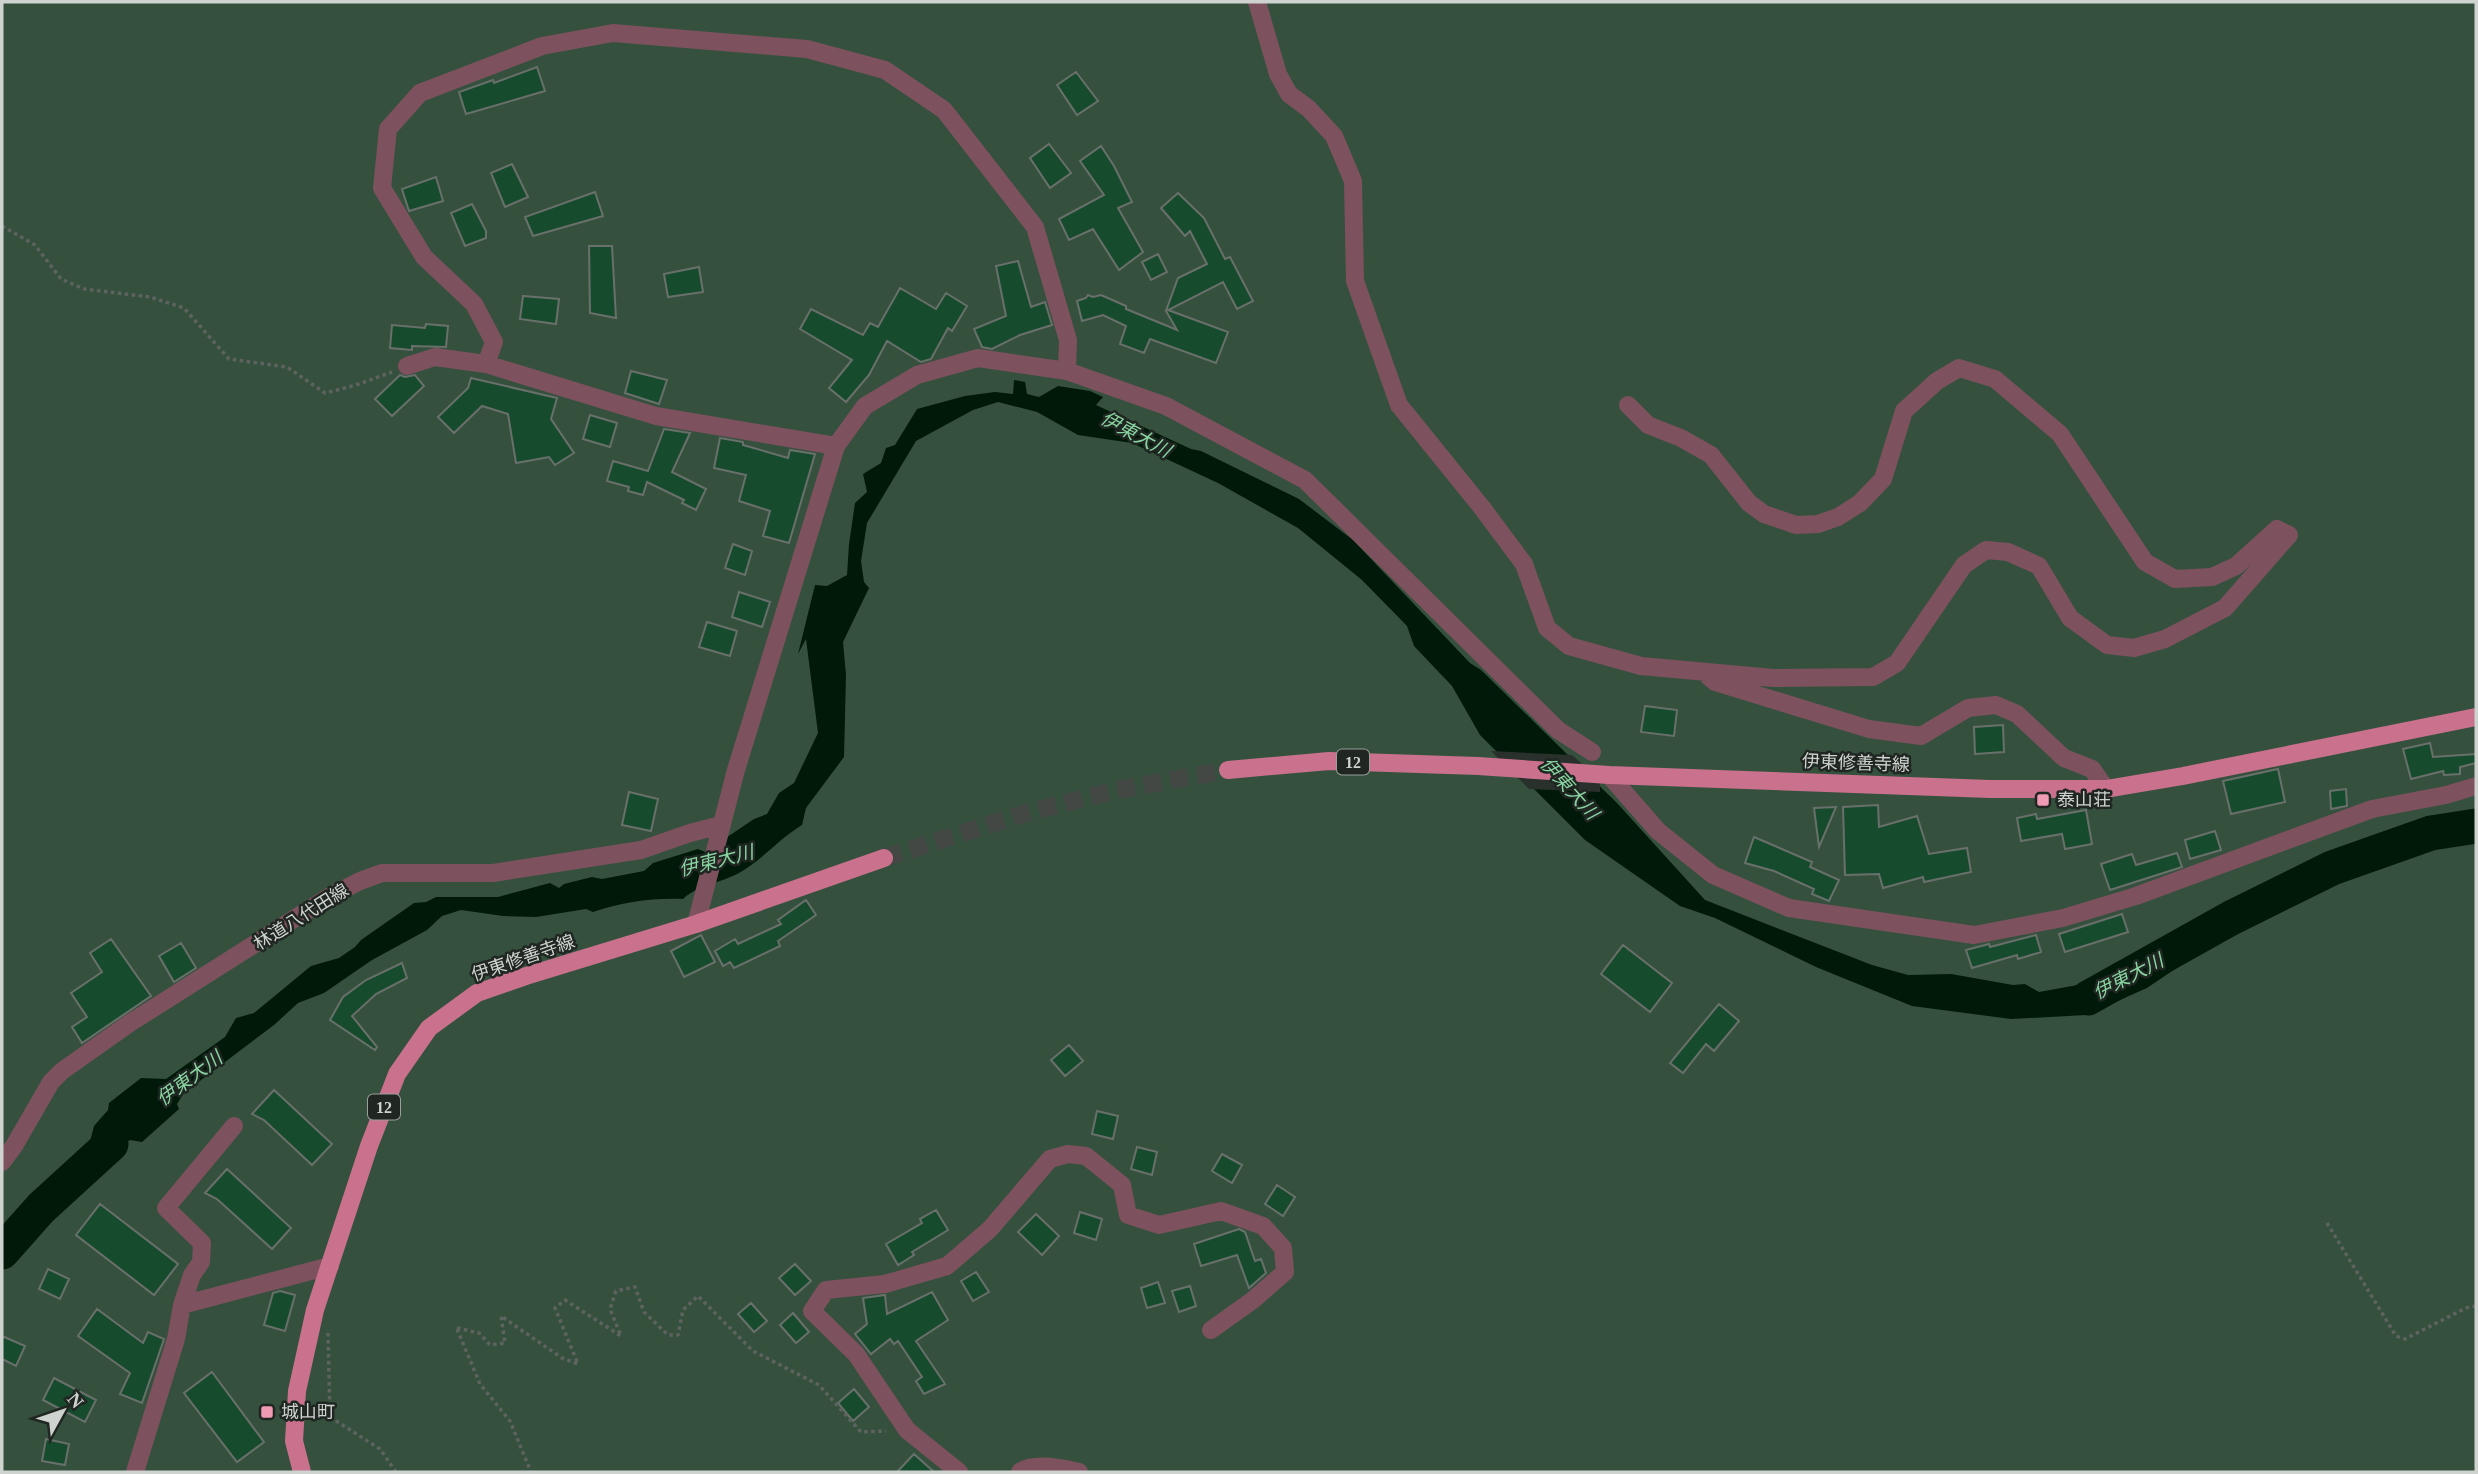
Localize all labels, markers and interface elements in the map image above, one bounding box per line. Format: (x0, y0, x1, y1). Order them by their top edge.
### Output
water label: 伊東大川 (1097, 407, 1176, 462)
road number: 12 (1337, 750, 1369, 775)
street label: 伊東修善寺線 (1802, 751, 1910, 775)
water label: 伊東大川 (1536, 753, 1604, 825)
place label: 泰山荘 (2057, 790, 2111, 810)
marker: 泰山荘 (2035, 792, 2051, 808)
water label: 伊東大川 (677, 841, 757, 880)
street label: 林道八代田線 (250, 880, 352, 954)
street label: 伊東修善寺線 (469, 931, 577, 985)
water label: 伊東大川 (2090, 949, 2169, 1003)
water label: 伊東大川 (153, 1046, 228, 1110)
road number: 12 (368, 1094, 400, 1120)
north arrow (28, 1376, 98, 1446)
text: N (63, 1388, 88, 1413)
place label: 城山町 (281, 1402, 335, 1422)
marker: 城山町 (259, 1404, 275, 1420)

